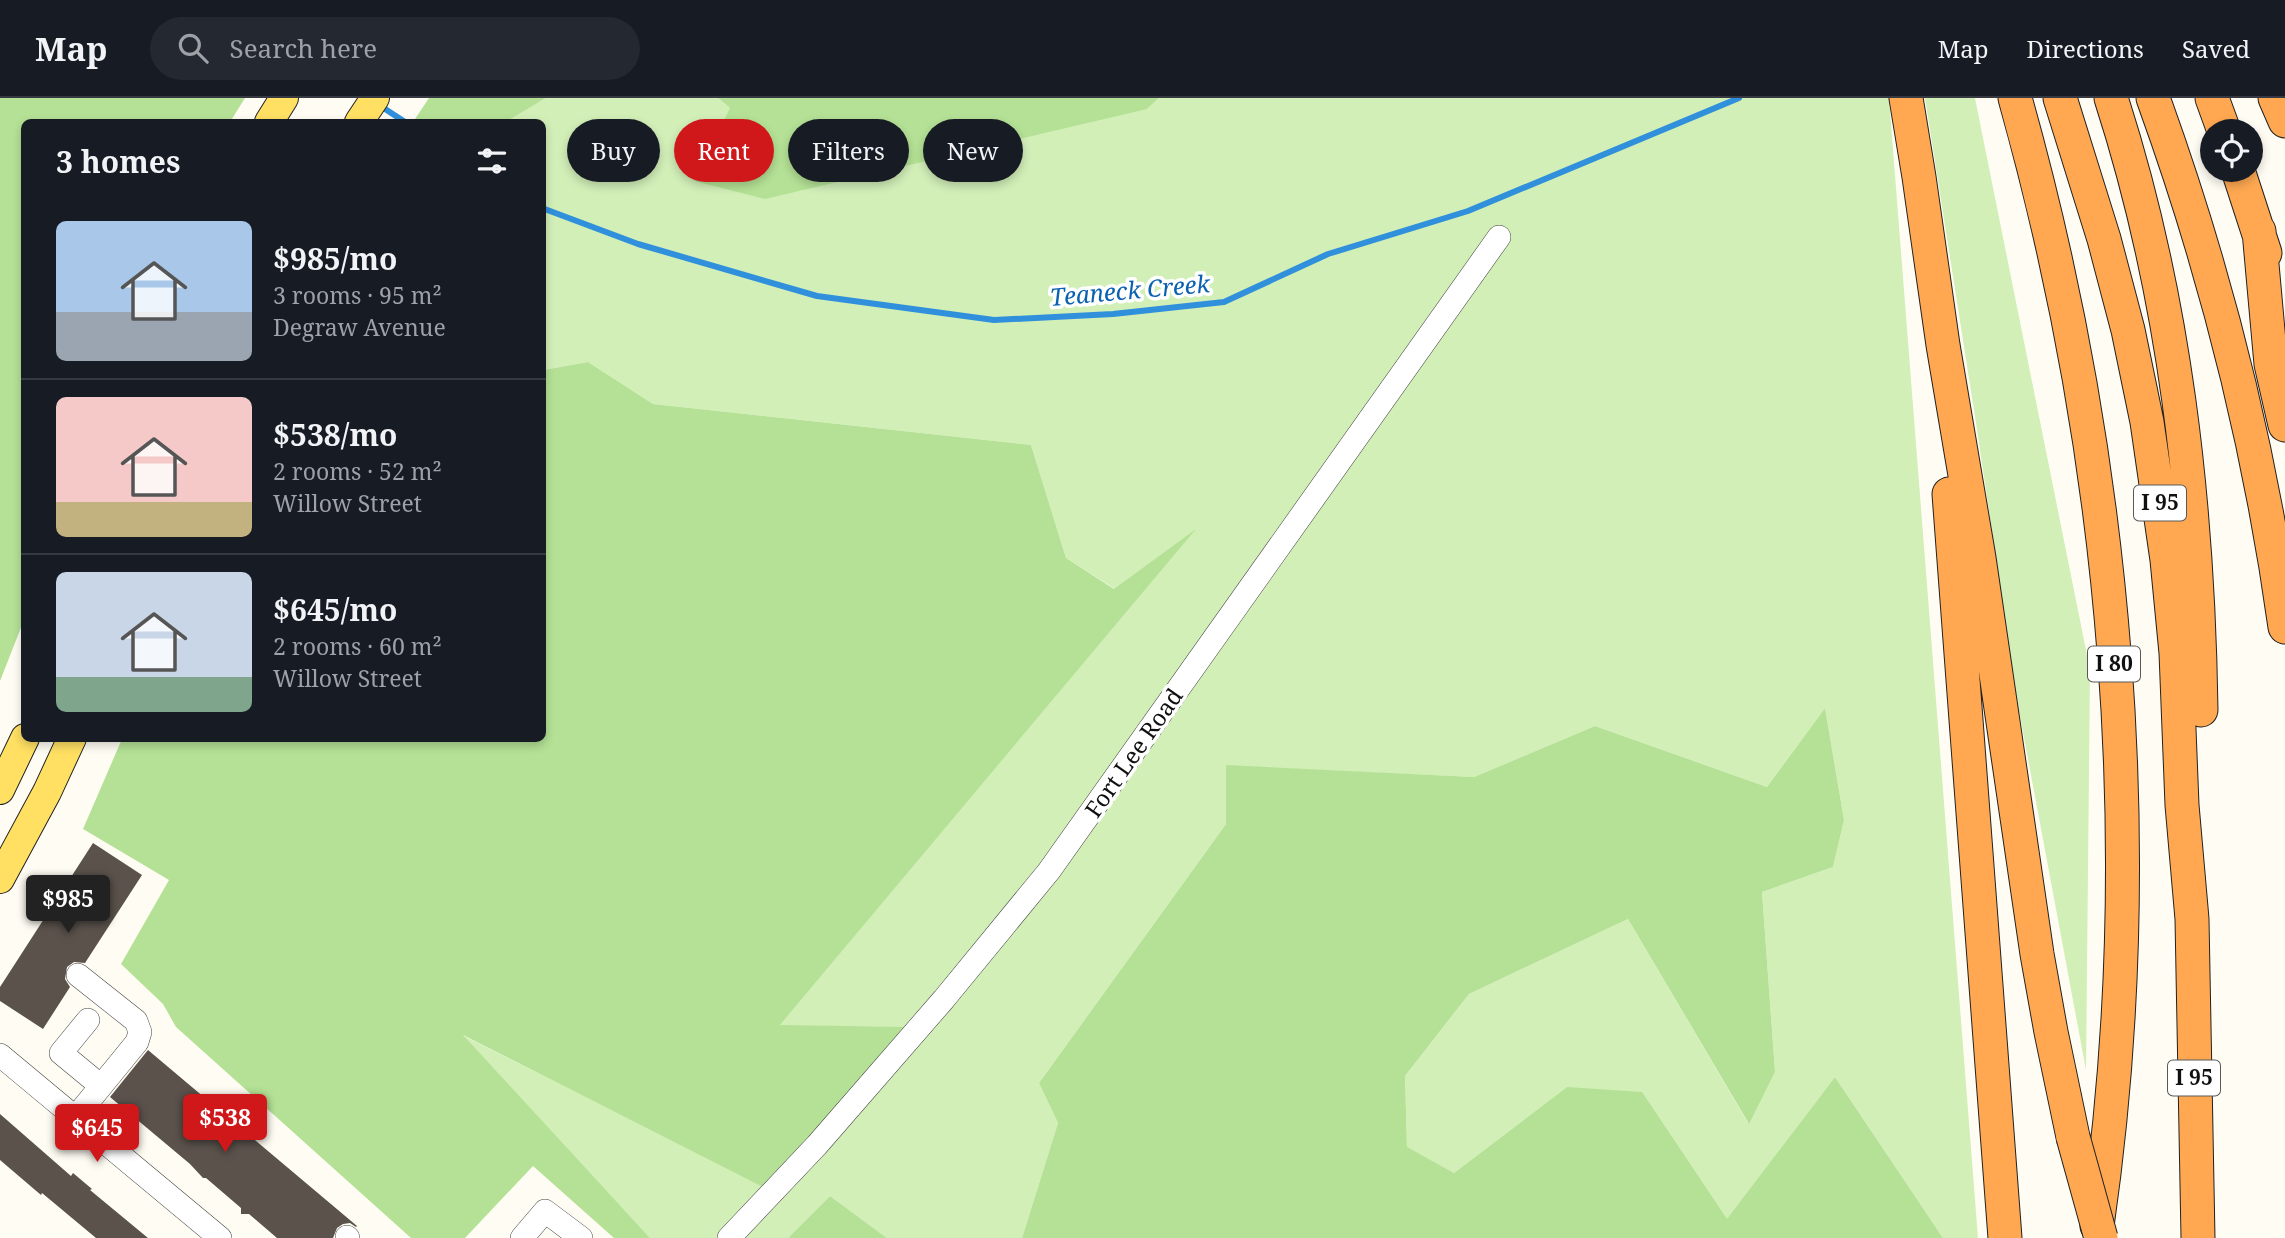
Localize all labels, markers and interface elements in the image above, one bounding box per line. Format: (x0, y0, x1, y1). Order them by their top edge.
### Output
search box (150, 17, 640, 80)
text: Map (35, 26, 108, 71)
icon: search (174, 29, 212, 67)
text: Search here (230, 30, 377, 66)
text: Map (1938, 32, 1989, 65)
text: Directions (2027, 32, 2144, 65)
text: Saved (2182, 32, 2250, 65)
chip: Buy (567, 119, 660, 182)
chip: Rent (674, 119, 774, 182)
chip: Filters (788, 119, 909, 182)
chip: New (923, 119, 1023, 182)
map controls (2200, 119, 2263, 182)
button: locate (2200, 119, 2263, 182)
text: 3 homes (56, 141, 180, 182)
icon: filters (473, 142, 511, 180)
text: $985/mo (273, 238, 397, 279)
icon: home (112, 249, 196, 333)
water label: Teaneck Creek (1048, 266, 1213, 313)
text: 3 rooms · 95 m² (273, 279, 442, 311)
text: Degraw Avenue (273, 311, 446, 343)
text: $538/mo (273, 414, 397, 455)
icon: home (112, 425, 196, 509)
text: 2 rooms · 52 m² (273, 455, 442, 487)
road number: I 95 (2134, 486, 2186, 520)
text: Willow Street (273, 487, 422, 519)
text: $645/mo (273, 589, 397, 630)
icon: home (112, 600, 196, 684)
text: 2 rooms · 60 m² (273, 630, 442, 662)
road number: I 80 (2088, 646, 2140, 682)
text: Willow Street (273, 662, 422, 694)
street label: Fort Lee Road (1077, 681, 1190, 824)
pin: $985 (27, 876, 109, 935)
text: $985 (42, 882, 94, 914)
road number: I 95 (2168, 1060, 2220, 1096)
pin: $538 (184, 1094, 266, 1154)
text: $538 (199, 1101, 251, 1133)
pin: $645 (56, 1104, 138, 1164)
text: $645 (71, 1111, 123, 1143)

